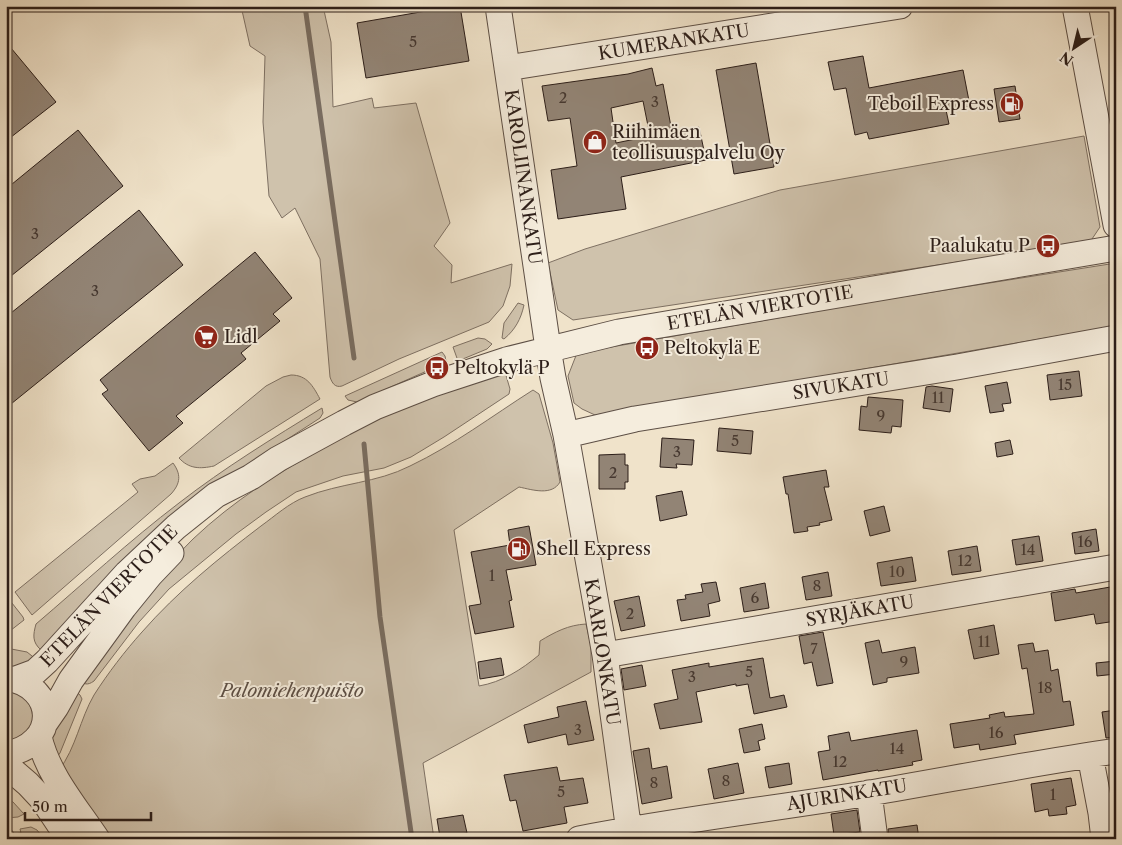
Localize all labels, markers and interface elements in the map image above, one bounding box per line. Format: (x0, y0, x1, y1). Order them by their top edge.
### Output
street label: KUMERANKATU (597, 19, 751, 65)
north arrow (1050, 22, 1100, 72)
house number: 5 (409, 32, 417, 51)
text: N (1056, 48, 1077, 70)
street label: KAROLIINANKATU (500, 88, 546, 266)
house number: 2 (559, 88, 567, 107)
fuel station icon: Teboil Express (999, 91, 1025, 117)
house number: 3 (651, 92, 659, 111)
place label: Teboil Express (868, 93, 994, 115)
place label: Riihimäen teollisuuspalvelu Oy (612, 121, 786, 164)
shop icon: Riihimäen teollisuuspalvelu Oy (582, 129, 608, 155)
house number: 3 (31, 224, 39, 243)
bus stop icon: Paalukatu P (1035, 233, 1061, 259)
place label: Paalukatu P (929, 235, 1030, 257)
street label: ETELÄN VIERTOTIE (665, 280, 855, 335)
house number: 3 (91, 281, 99, 300)
supermarket icon: Lidl (193, 324, 219, 350)
place label: Lidl (224, 326, 258, 348)
bus stop icon: Peltokylä E (634, 335, 660, 361)
place label: Peltokylä E (664, 337, 760, 359)
bus stop icon: Peltokylä P (424, 355, 450, 381)
place label: Peltokylä P (454, 357, 550, 379)
street label: SIVUKATU (791, 367, 891, 405)
house number: 15 (1058, 375, 1072, 394)
house number: 11 (932, 388, 945, 407)
house number: 9 (877, 406, 885, 425)
house number: 5 (731, 431, 739, 450)
house number: 3 (673, 442, 681, 461)
house number: 2 (609, 463, 617, 482)
street label: ETELÄN VIERTOTIE (35, 520, 182, 671)
house number: 16 (1077, 532, 1093, 551)
fuel station icon: Shell Express (506, 536, 532, 562)
place label: Shell Express (536, 538, 651, 560)
house number: 14 (1021, 540, 1035, 559)
house number: 12 (958, 551, 972, 570)
house number: 10 (889, 562, 905, 581)
house number: 1 (489, 566, 496, 585)
house number: 8 (813, 576, 822, 595)
street label: KAARLONKATU (580, 577, 625, 727)
house number: 6 (751, 588, 760, 607)
street label: SYRJÄKATU (804, 590, 916, 631)
house number: 2 (626, 604, 634, 623)
house number: 11 (978, 632, 991, 651)
house number: 7 (810, 639, 818, 658)
house number: 9 (900, 652, 908, 671)
house number: 5 (745, 662, 753, 681)
house number: 3 (688, 667, 696, 686)
house number: 18 (1037, 678, 1053, 697)
park label: Palomiehenpuisto (218, 680, 364, 702)
house number: 3 (574, 720, 582, 739)
house number: 16 (988, 723, 1004, 742)
house number: 14 (890, 739, 904, 758)
house number: 12 (833, 752, 847, 771)
house number: 8 (722, 771, 731, 790)
house number: 8 (650, 773, 659, 792)
street label: AJURINKATU (784, 775, 909, 816)
house number: 5 (557, 782, 565, 801)
house number: 1 (1050, 785, 1057, 804)
scale bar (25, 790, 151, 822)
text: 50 m (32, 797, 68, 816)

